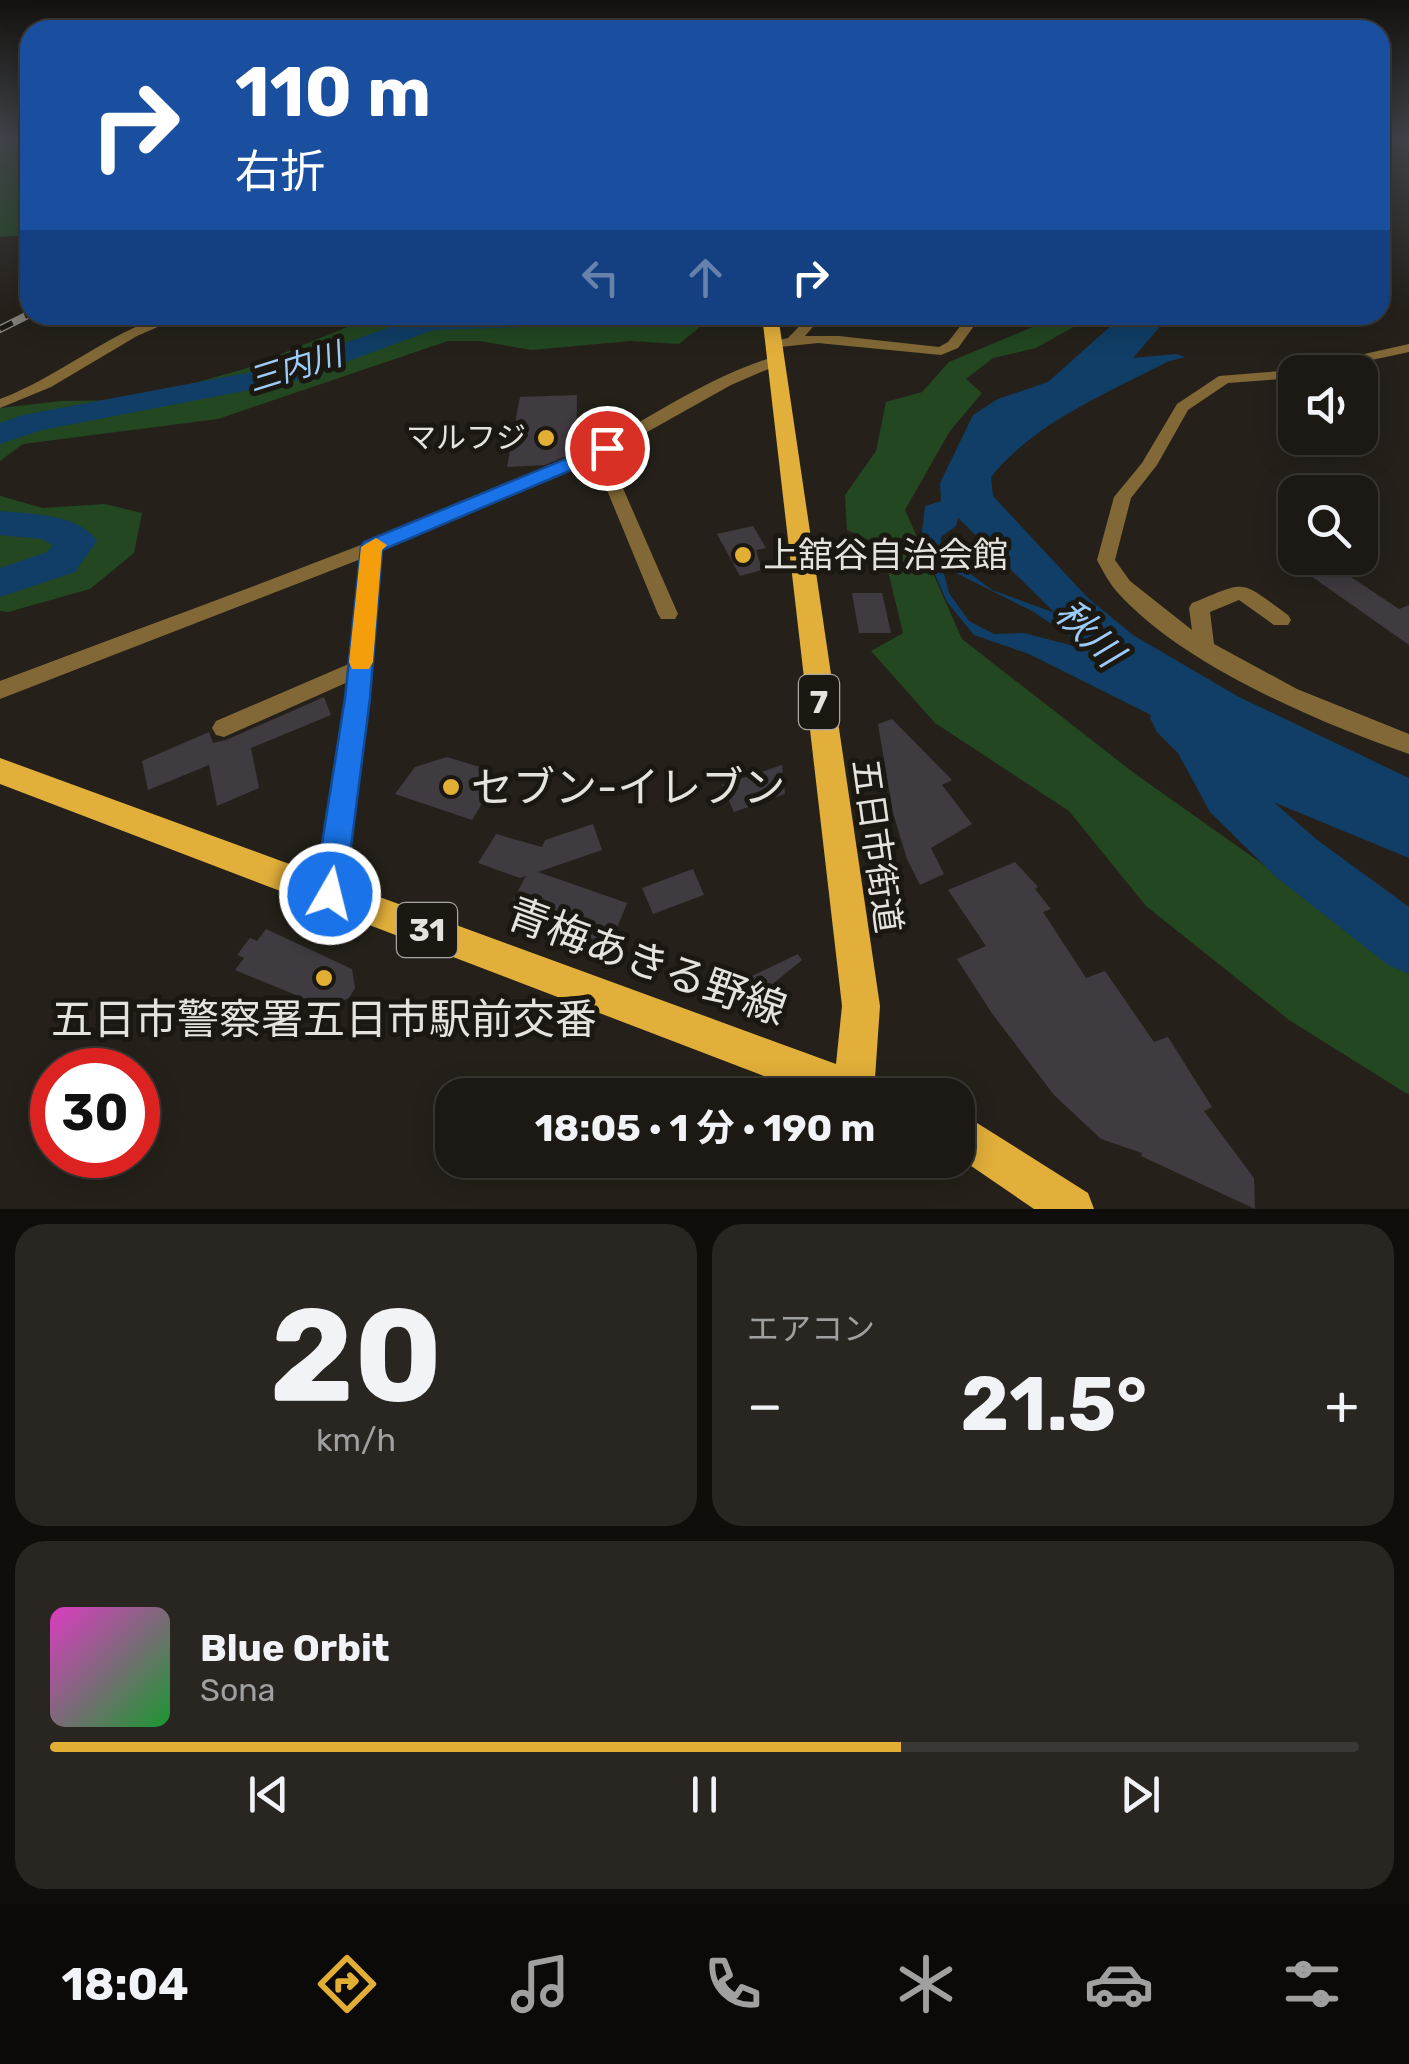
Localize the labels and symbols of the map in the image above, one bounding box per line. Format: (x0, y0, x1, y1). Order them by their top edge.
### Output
water label: 三内川 (244, 334, 349, 399)
pin (565, 406, 650, 491)
place label: マルフジ (406, 420, 526, 456)
marker: マルフジ (535, 427, 557, 449)
place label: 上舘谷自治会館 (763, 534, 1008, 576)
marker: 上舘谷自治会館 (732, 544, 754, 566)
water label: 秋川 (1046, 590, 1135, 679)
road number: 7 (799, 675, 839, 729)
street label: 五日市街道 (844, 756, 910, 936)
place label: セブン-イレブン (471, 763, 785, 813)
marker: セブン-イレブン (440, 776, 462, 798)
position arrow (278, 842, 382, 946)
street label: 青梅あきる野線 (500, 888, 793, 1036)
road number: 31 (397, 903, 457, 957)
marker: 五日市警察署五日市駅前交番 (313, 967, 335, 989)
place label: 五日市警察署五日市駅前交番 (51, 995, 597, 1045)
speed limit sign: 30 (30, 1048, 160, 1178)

